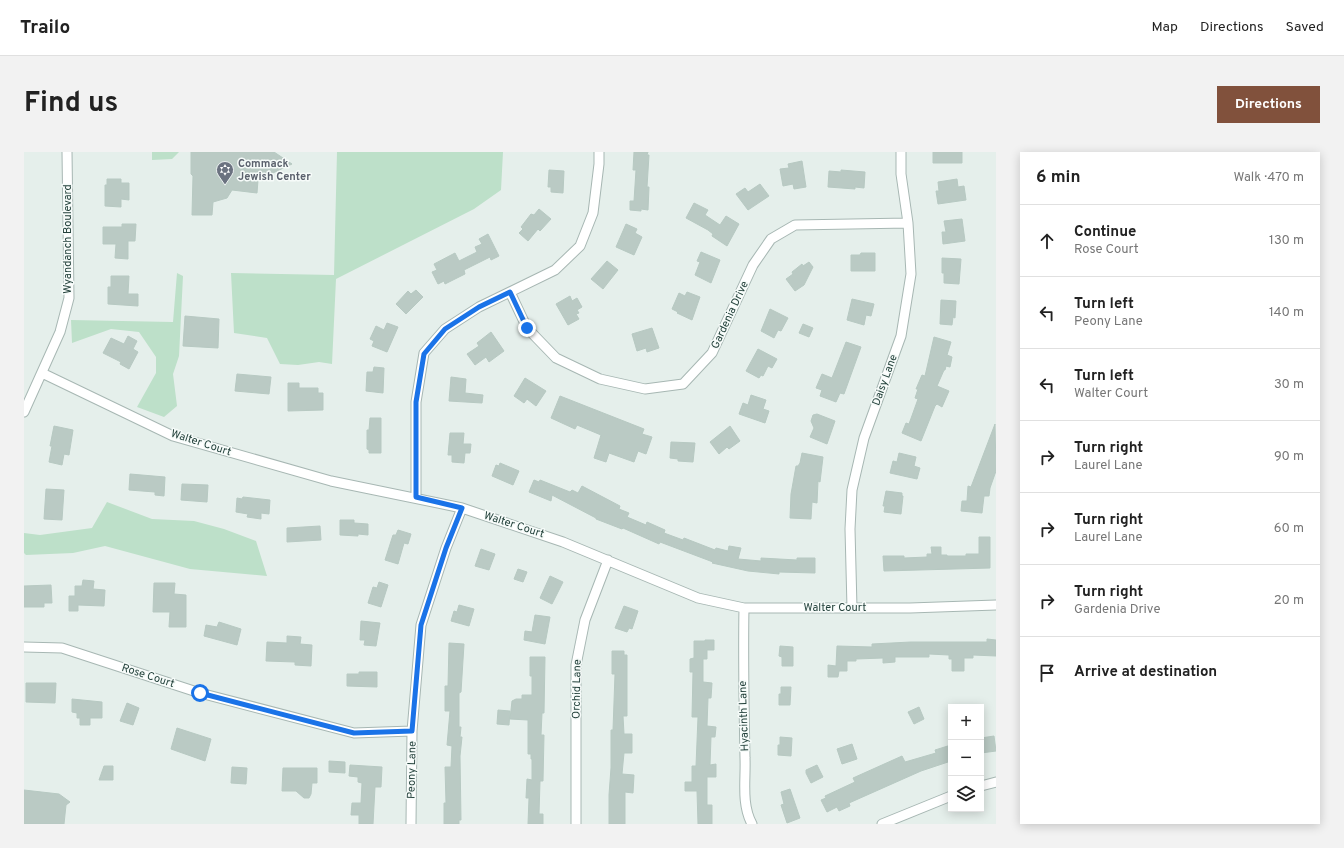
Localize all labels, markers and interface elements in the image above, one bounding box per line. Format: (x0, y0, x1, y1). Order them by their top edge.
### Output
text: Trailo (20, 16, 70, 40)
text: Map (1152, 19, 1178, 36)
text: Directions (1200, 19, 1264, 36)
text: Saved (1286, 19, 1324, 36)
text: Find us (24, 86, 118, 122)
button: Directions (1217, 86, 1320, 123)
place label: Commack Jewish Center (238, 157, 311, 184)
synagogue icon: Commack Jewish Center (215, 160, 235, 185)
text: 6 min (1036, 167, 1080, 189)
text: Walk · 470 m (1233, 170, 1304, 186)
street label: Wyandanch Boulevard (61, 184, 75, 294)
text: Continue (1074, 223, 1136, 242)
icon: ahead (1036, 230, 1058, 252)
text: 130 m (1269, 233, 1304, 249)
text: Rose Court (1074, 242, 1139, 258)
street label: Gardenia Drive (708, 279, 752, 351)
text: Turn left (1074, 295, 1134, 314)
icon: left (1036, 302, 1058, 324)
text: 140 m (1269, 305, 1304, 321)
text: Peony Lane (1074, 314, 1143, 330)
route end (518, 319, 536, 337)
street label: Daisy Lane (869, 352, 901, 408)
text: Turn left (1074, 367, 1134, 386)
icon: left (1036, 374, 1058, 396)
text: 30 m (1274, 377, 1304, 393)
text: Walter Court (1074, 386, 1148, 402)
street label: Walter Court (169, 427, 233, 459)
text: Turn right (1074, 439, 1143, 458)
icon: right (1036, 446, 1058, 468)
text: 90 m (1274, 449, 1304, 465)
text: Laurel Lane (1074, 458, 1142, 474)
street label: Walter Court (482, 509, 546, 541)
text: Turn right (1074, 511, 1143, 530)
icon: right (1036, 518, 1058, 540)
text: 60 m (1274, 521, 1304, 537)
text: Laurel Lane (1074, 530, 1142, 546)
text: Turn right (1074, 583, 1143, 602)
icon: right (1036, 590, 1058, 612)
text: 20 m (1274, 593, 1304, 609)
street label: Walter Court (804, 601, 866, 615)
text: Gardenia Drive (1074, 602, 1160, 618)
street label: Orchid Lane (569, 659, 585, 719)
street label: Rose Court (120, 661, 176, 691)
icon: arrive (1036, 662, 1058, 684)
text: Arrive at destination (1074, 663, 1217, 682)
street label: Hyacinth Lane (736, 680, 752, 752)
route start (191, 684, 209, 702)
map controls (948, 704, 984, 812)
button: + (948, 704, 984, 740)
button: − (948, 740, 984, 776)
street label: Peony Lane (404, 741, 420, 799)
button: layers (948, 776, 984, 812)

